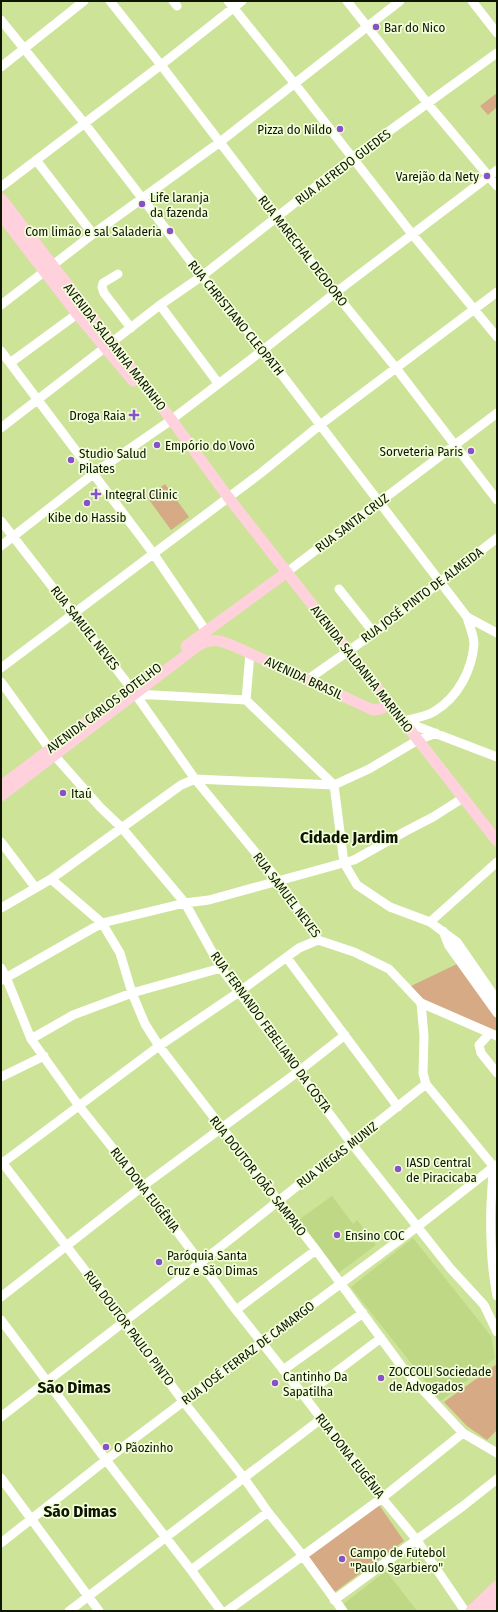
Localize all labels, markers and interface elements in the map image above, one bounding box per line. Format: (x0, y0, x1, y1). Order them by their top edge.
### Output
place label: Bar do Nico (384, 20, 445, 35)
marker: Bar do Nico (371, 22, 381, 32)
place label: Pizza do Nildo (257, 122, 332, 137)
marker: Pizza do Nildo (335, 124, 345, 134)
street label: RUA ALFREDO GUEDES (292, 126, 394, 208)
place label: Varejão da Nety (396, 169, 479, 184)
marker: Varejão da Nety (482, 171, 492, 181)
place label: Life laranja da fazenda (150, 190, 209, 220)
street label: RUA MARECHAL DEODORO (255, 193, 351, 309)
marker: Life laranja da fazenda (137, 199, 147, 209)
place label: Com limão e sal Saladeria (25, 224, 162, 239)
marker: Com limão e sal Saladeria (165, 226, 175, 236)
street label: RUA CHRISTIANO CLEOPATH (185, 258, 287, 378)
street label: AVENIDA SALDANHA MARINHO (61, 280, 169, 414)
place label: Droga Raia (69, 408, 126, 423)
marker: Droga Raia (129, 410, 139, 420)
place label: Empório do Vovô (165, 438, 255, 453)
marker: Empório do Vovô (152, 440, 162, 450)
place label: Sorveteria Paris (379, 444, 463, 459)
place label: Studio Salud Pilates (79, 446, 147, 476)
marker: Sorveteria Paris (466, 446, 476, 456)
marker: Studio Salud Pilates (66, 455, 76, 465)
place label: Integral Clinic (105, 487, 178, 502)
marker: Integral Clinic (90, 488, 102, 500)
street label: RUA SANTA CRUZ (312, 491, 392, 555)
marker: Kibe do Hassib (82, 498, 92, 508)
place label: Kibe do Hassib (48, 510, 126, 525)
street label: RUA JOSÉ PINTO DE ALMEIDA (358, 544, 486, 646)
street label: RUA SAMUEL NEVES (48, 583, 122, 673)
street label: AVENIDA SALDANHA MARINHO (308, 602, 416, 736)
street label: AVENIDA BRASIL (262, 653, 346, 703)
street label: AVENIDA CARLOS BOTELHO (44, 660, 164, 756)
place label: Itaú (71, 786, 92, 801)
marker: Itaú (58, 788, 68, 798)
district label: Cidade Jardim (300, 827, 398, 848)
street label: RUA SAMUEL NEVES (250, 850, 324, 940)
street label: RUA FERNANDO FEBELIANO DA COSTA (208, 949, 334, 1115)
street label: RUA DOUTOR JOÃO SAMPAIO (207, 1113, 309, 1239)
street label: RUA VIEGAS MUNIZ (294, 1119, 380, 1191)
street label: RUA DONA EUGÊNIA (107, 1145, 183, 1235)
place label: IASD Central de Piracicaba (406, 1155, 477, 1185)
marker: IASD Central de Piracicaba (393, 1164, 403, 1174)
place label: Ensino COC (345, 1228, 405, 1243)
marker: Ensino COC (332, 1230, 342, 1240)
place label: Paróquia Santa Cruz e São Dimas (167, 1248, 258, 1278)
marker: Paróquia Santa Cruz e São Dimas (154, 1257, 164, 1267)
street label: RUA DOUTOR PAULO PINTO (81, 1267, 177, 1389)
street label: RUA JOSÉ FERRAZ DE CAMARGO (179, 1298, 317, 1408)
place label: ZOCCOLI Sociedade de Advogados (389, 1364, 491, 1394)
place label: Cantinho Da Sapatilha (283, 1369, 348, 1399)
marker: ZOCCOLI Sociedade de Advogados (376, 1373, 386, 1383)
district label: São Dimas (37, 1377, 111, 1398)
marker: Cantinho Da Sapatilha (270, 1378, 280, 1388)
street label: RUA DONA EUGÊNIA (312, 1411, 388, 1501)
place label: O Pãozinho (114, 1440, 174, 1455)
marker: O Pãozinho (101, 1442, 111, 1452)
district label: São Dimas (43, 1501, 117, 1522)
place label: Campo de Futebol "Paulo Sgarbiero" (350, 1545, 446, 1575)
marker: Campo de Futebol "Paulo Sgarbiero" (337, 1554, 347, 1564)

